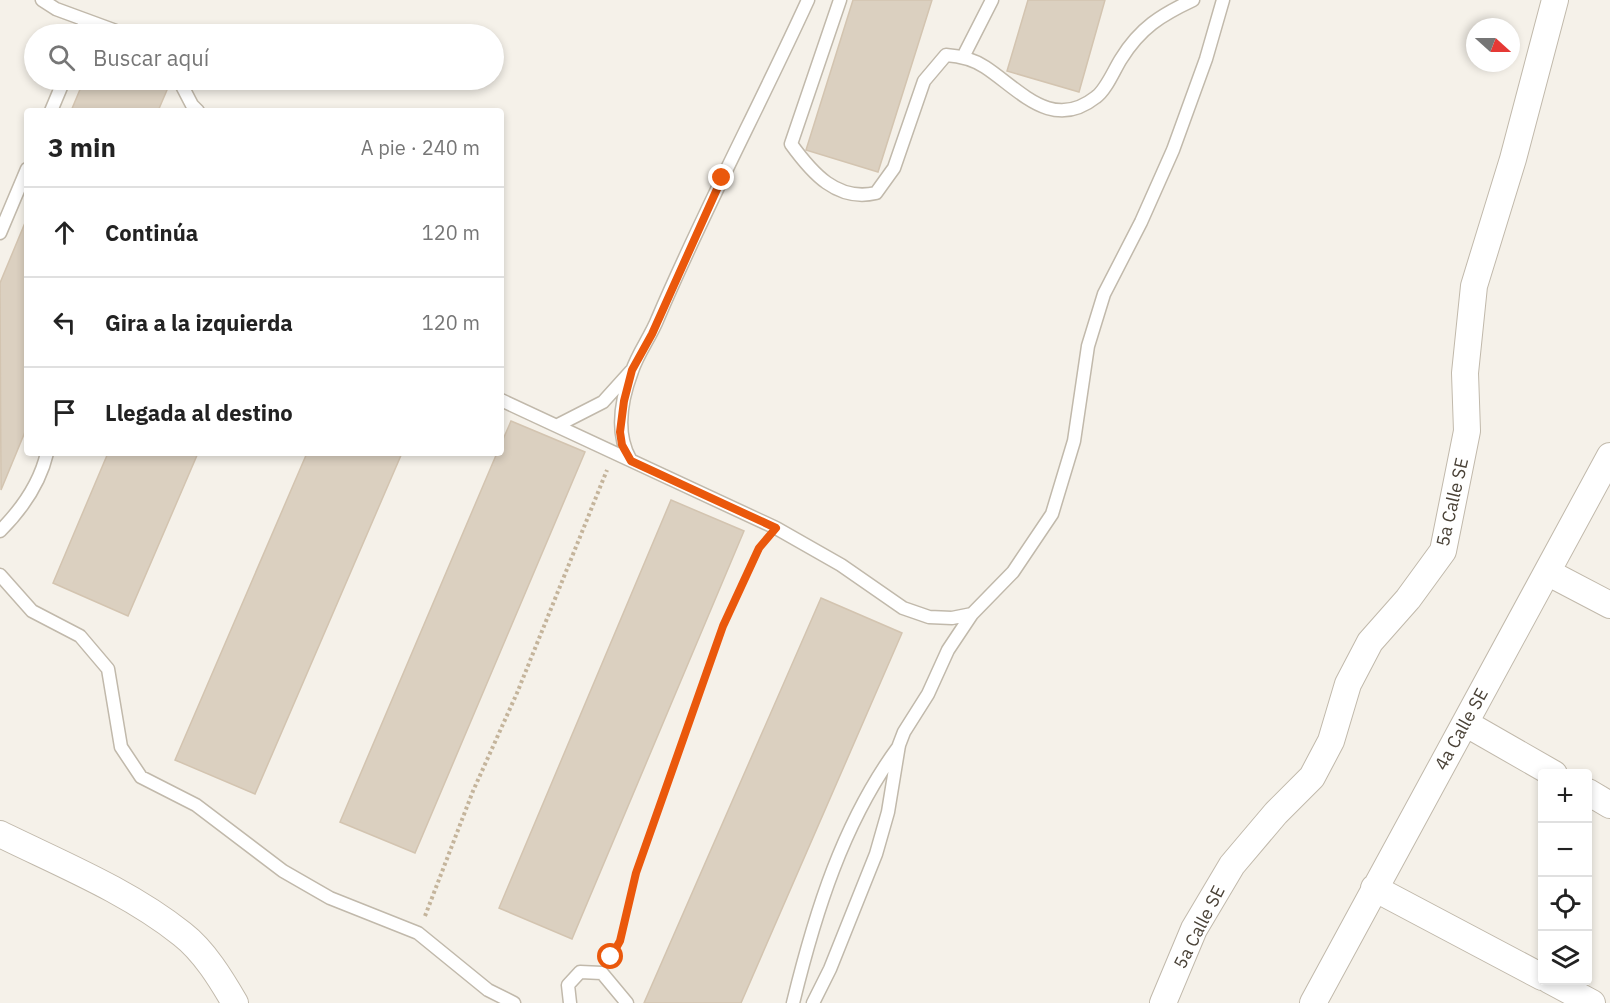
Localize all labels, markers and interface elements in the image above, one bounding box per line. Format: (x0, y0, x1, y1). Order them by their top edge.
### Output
north arrow (1466, 18, 1520, 72)
search box (24, 24, 504, 90)
icon: search (45, 41, 78, 74)
text: Buscar aquí (93, 43, 209, 72)
text: 3 min (48, 130, 116, 164)
text: A pie · 240 m (361, 134, 480, 161)
route end (708, 164, 734, 190)
icon: ahead (48, 216, 81, 249)
text: Continúa (105, 218, 198, 247)
text: 120 m (422, 219, 480, 246)
icon: left (48, 306, 81, 339)
text: Gira a la izquierda (105, 308, 293, 337)
text: 120 m (422, 309, 480, 336)
icon: arrive (48, 396, 81, 429)
text: Llegada al destino (105, 398, 293, 427)
street label: 5a Calle SE (1431, 455, 1473, 549)
street label: 4a Calle SE (1429, 684, 1493, 774)
map controls (1538, 769, 1592, 985)
button: + (1538, 769, 1592, 823)
button: − (1538, 823, 1592, 877)
button: locate (1538, 877, 1592, 931)
street label: 5a Calle SE (1168, 882, 1230, 972)
button: layers (1538, 931, 1592, 985)
route start (597, 943, 623, 969)

